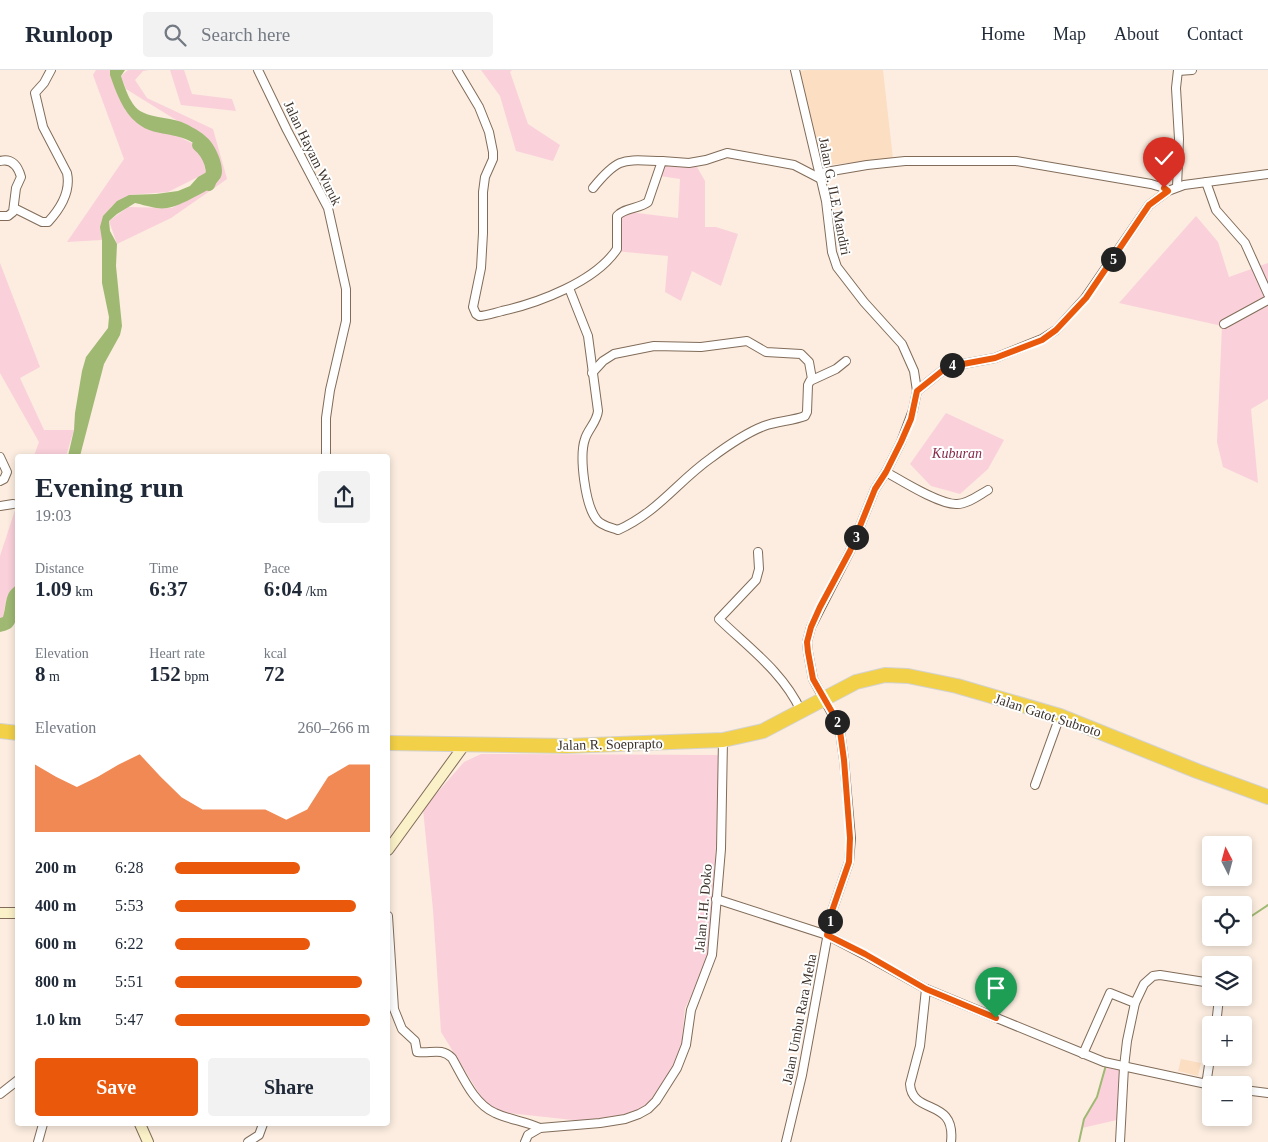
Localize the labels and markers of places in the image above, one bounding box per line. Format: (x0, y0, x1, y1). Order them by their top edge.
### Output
pin (1143, 137, 1185, 188)
pin: 5 (1100, 246, 1126, 272)
pin: 4 (940, 352, 964, 378)
pin: 3 (844, 524, 868, 550)
pin: 2 (824, 710, 850, 734)
pin: 1 (818, 908, 842, 934)
pin (975, 967, 1017, 1018)

